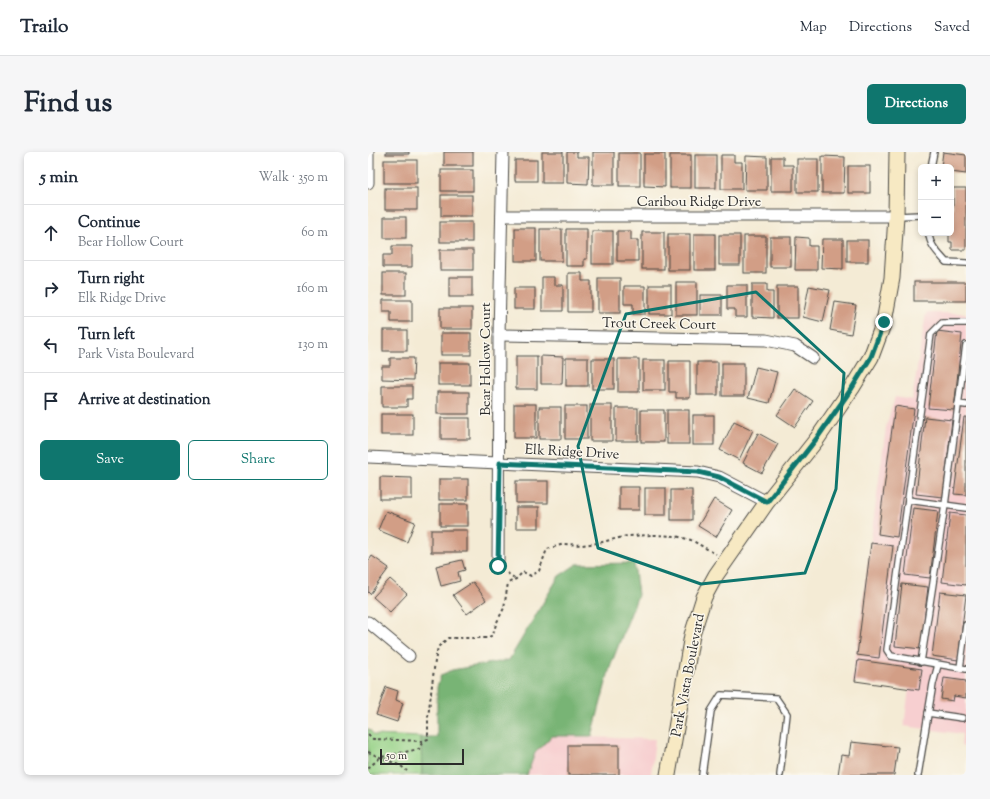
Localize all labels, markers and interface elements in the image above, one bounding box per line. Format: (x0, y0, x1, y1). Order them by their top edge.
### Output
text: Trailo (20, 14, 68, 41)
text: Map (800, 18, 827, 38)
text: Directions (849, 18, 912, 38)
text: Saved (934, 18, 970, 38)
text: Find us (24, 84, 112, 124)
button: Directions (867, 84, 966, 124)
map controls (918, 164, 954, 236)
button: + (918, 164, 954, 200)
text: 5 min (40, 166, 78, 190)
text: Walk · 350 m (259, 169, 328, 187)
street label: Caribou Ridge Drive (637, 193, 761, 213)
button: − (918, 200, 954, 236)
text: Continue (78, 213, 140, 234)
icon: ahead (40, 222, 62, 244)
text: 60 m (301, 224, 328, 242)
text: Bear Hollow Court (78, 234, 183, 252)
text: Turn right (78, 269, 144, 290)
icon: right (40, 278, 62, 300)
text: 160 m (297, 280, 328, 298)
text: Elk Ridge Drive (78, 290, 166, 308)
street label: Bear Hollow Court (477, 302, 497, 416)
route end (875, 313, 893, 331)
street label: Trout Creek Court (602, 314, 716, 336)
text: Turn left (78, 325, 135, 346)
icon: left (40, 334, 62, 356)
text: 130 m (298, 336, 328, 354)
text: Park Vista Boulevard (78, 346, 194, 364)
icon: arrive (40, 390, 62, 412)
text: Arrive at destination (78, 390, 211, 411)
button: Save (40, 440, 180, 480)
button: Share (188, 440, 328, 480)
street label: Elk Ridge Drive (524, 441, 620, 465)
route start (489, 557, 507, 575)
street label: Park Vista Boulevard (667, 612, 711, 739)
scale bar (380, 747, 464, 766)
text: 50 m (386, 748, 407, 764)

